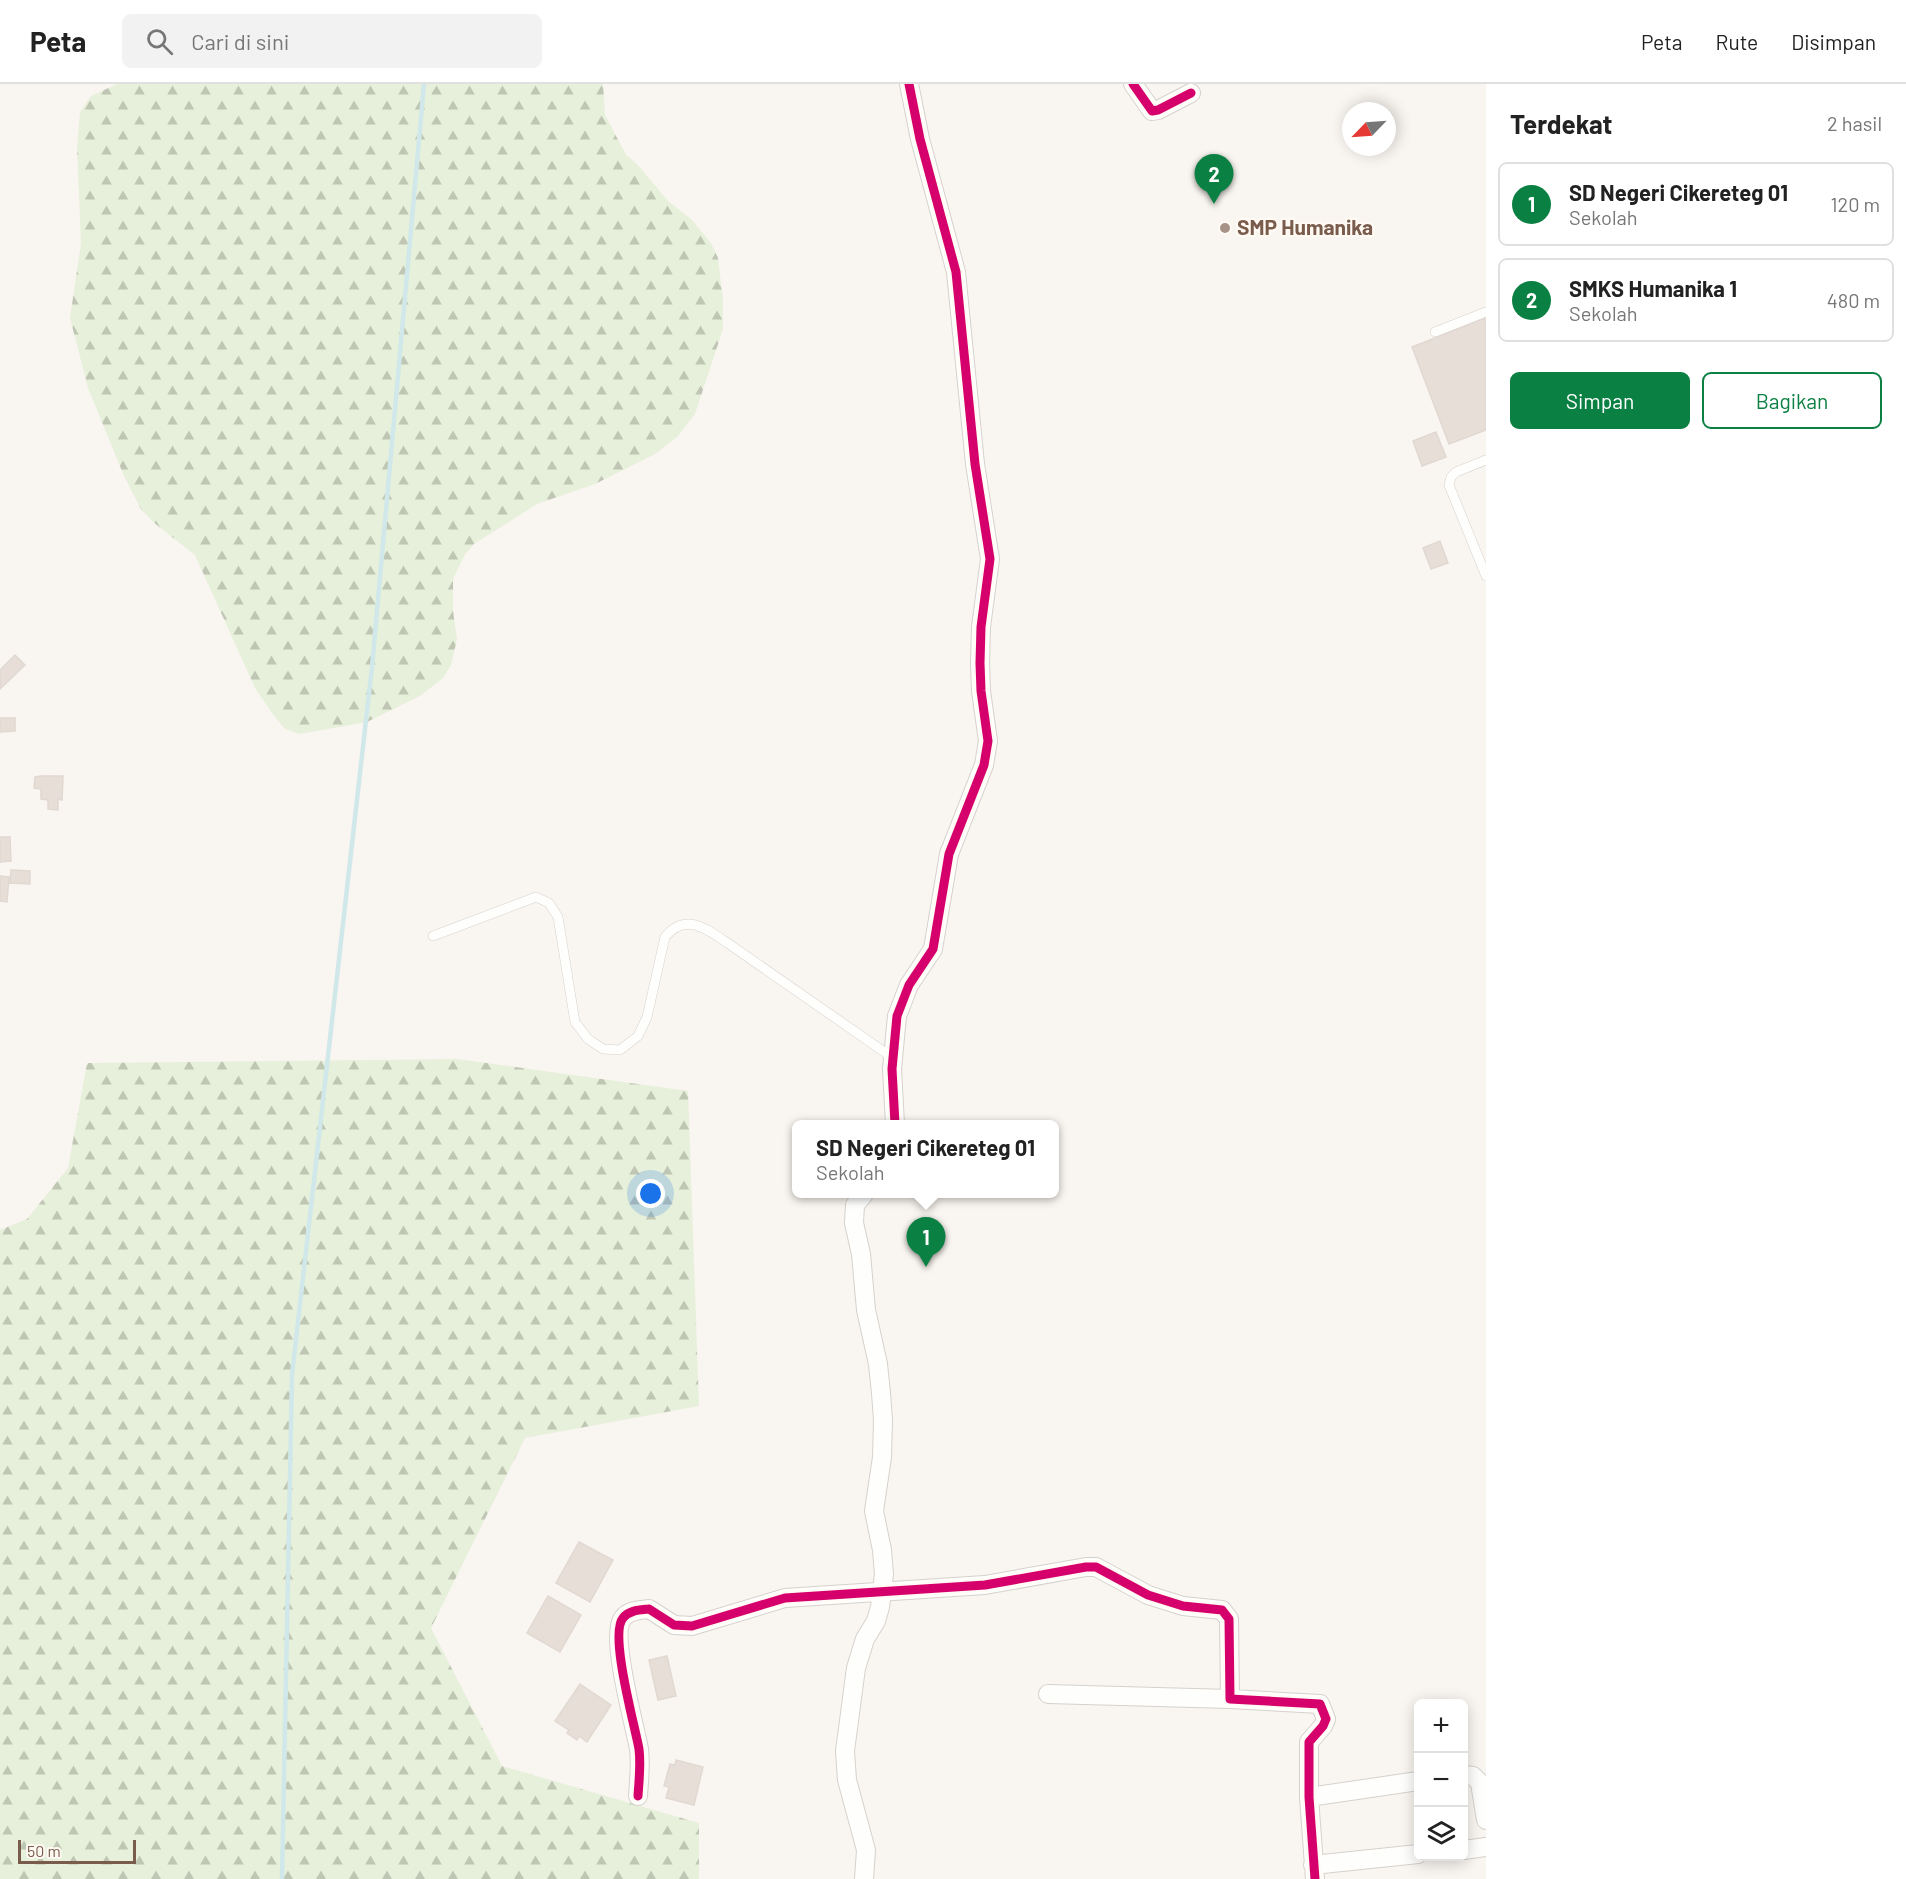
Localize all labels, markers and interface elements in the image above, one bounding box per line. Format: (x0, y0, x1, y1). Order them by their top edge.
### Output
search box (122, 14, 542, 68)
text: Peta (30, 24, 86, 58)
icon: search (143, 25, 176, 58)
text: Cari di sini (191, 28, 289, 54)
text: Peta (1641, 29, 1683, 54)
text: Rute (1716, 29, 1758, 54)
text: Disimpan (1791, 29, 1876, 54)
north arrow (1342, 102, 1396, 156)
text: Terdekat (1510, 108, 1612, 139)
text: 2 hasil (1827, 111, 1882, 135)
pin: 2 (1194, 154, 1234, 204)
text: SD Negeri Cikereteg 01 (1569, 179, 1788, 205)
text: 1 (1528, 192, 1535, 216)
text: 120 m (1830, 192, 1880, 216)
text: Sekolah (1569, 205, 1637, 229)
place label: SMP Humanika (1237, 214, 1373, 239)
marker: SMP Humanika (1218, 221, 1232, 235)
text: SMKS Humanika 1 (1569, 275, 1737, 301)
text: 2 (1526, 288, 1537, 312)
text: 480 m (1827, 288, 1880, 312)
text: Sekolah (1569, 301, 1637, 325)
button: Simpan (1510, 372, 1690, 429)
button: Bagikan (1702, 372, 1882, 429)
popup (792, 1120, 1059, 1198)
text: SD Negeri Cikereteg 01 (816, 1134, 1035, 1160)
text: Sekolah (816, 1160, 885, 1184)
your location (636, 1179, 665, 1208)
pin: 1 (906, 1218, 946, 1267)
map controls (1414, 1699, 1468, 1861)
button: + (1414, 1699, 1468, 1753)
button: − (1414, 1753, 1468, 1807)
button: layers (1414, 1807, 1468, 1861)
scale bar (18, 1837, 136, 1864)
text: 50 m (27, 1841, 61, 1860)

